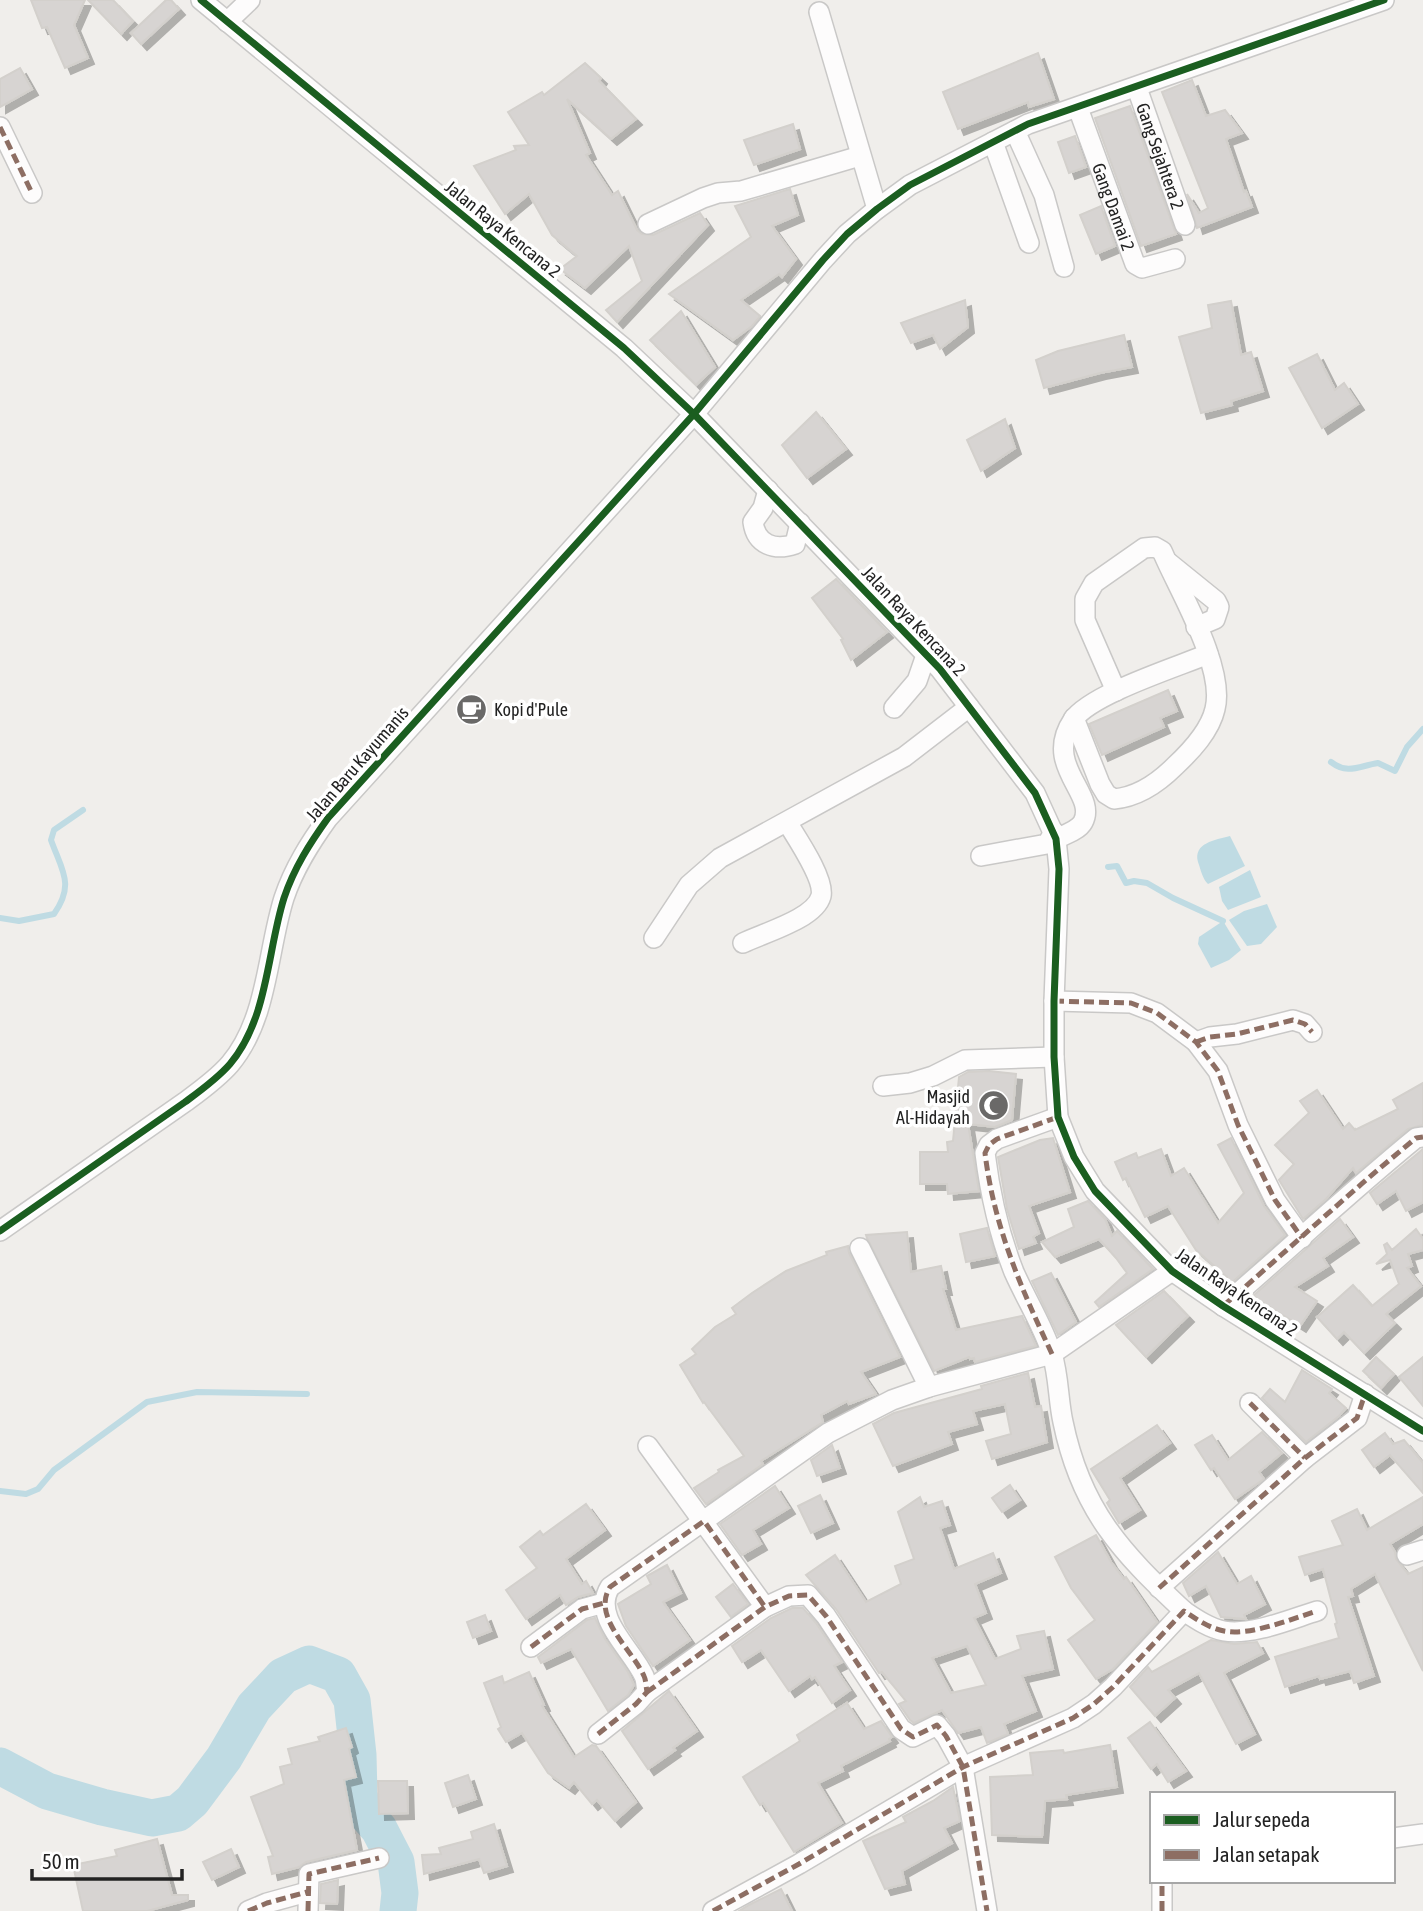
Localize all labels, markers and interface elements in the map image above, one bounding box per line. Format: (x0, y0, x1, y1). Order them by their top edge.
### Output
street label: Gang Sejahtera 2 (1132, 100, 1189, 212)
street label: Gang Damai 2 (1088, 160, 1140, 253)
street label: Jalan Raya Kencana 2 (441, 176, 565, 282)
street label: Jalan Raya Kencana 2 (858, 562, 970, 680)
cafe icon: Kopi d'Pule (454, 692, 488, 726)
place label: Kopi d'Pule (494, 699, 568, 720)
street label: Jalan Baru Kayumanis (301, 702, 413, 826)
place label: Masjid Al-Hidayah (896, 1086, 970, 1128)
mosque icon: Masjid Al-Hidayah (976, 1089, 1010, 1123)
street label: Jalan Raya Kencana 2 (1172, 1244, 1302, 1340)
legend (1150, 1792, 1395, 1883)
text: Jalur sepeda (1213, 1807, 1310, 1831)
scale bar (32, 1838, 182, 1882)
text: Jalan setapak (1213, 1842, 1320, 1866)
text: 50 m (42, 1849, 80, 1873)

